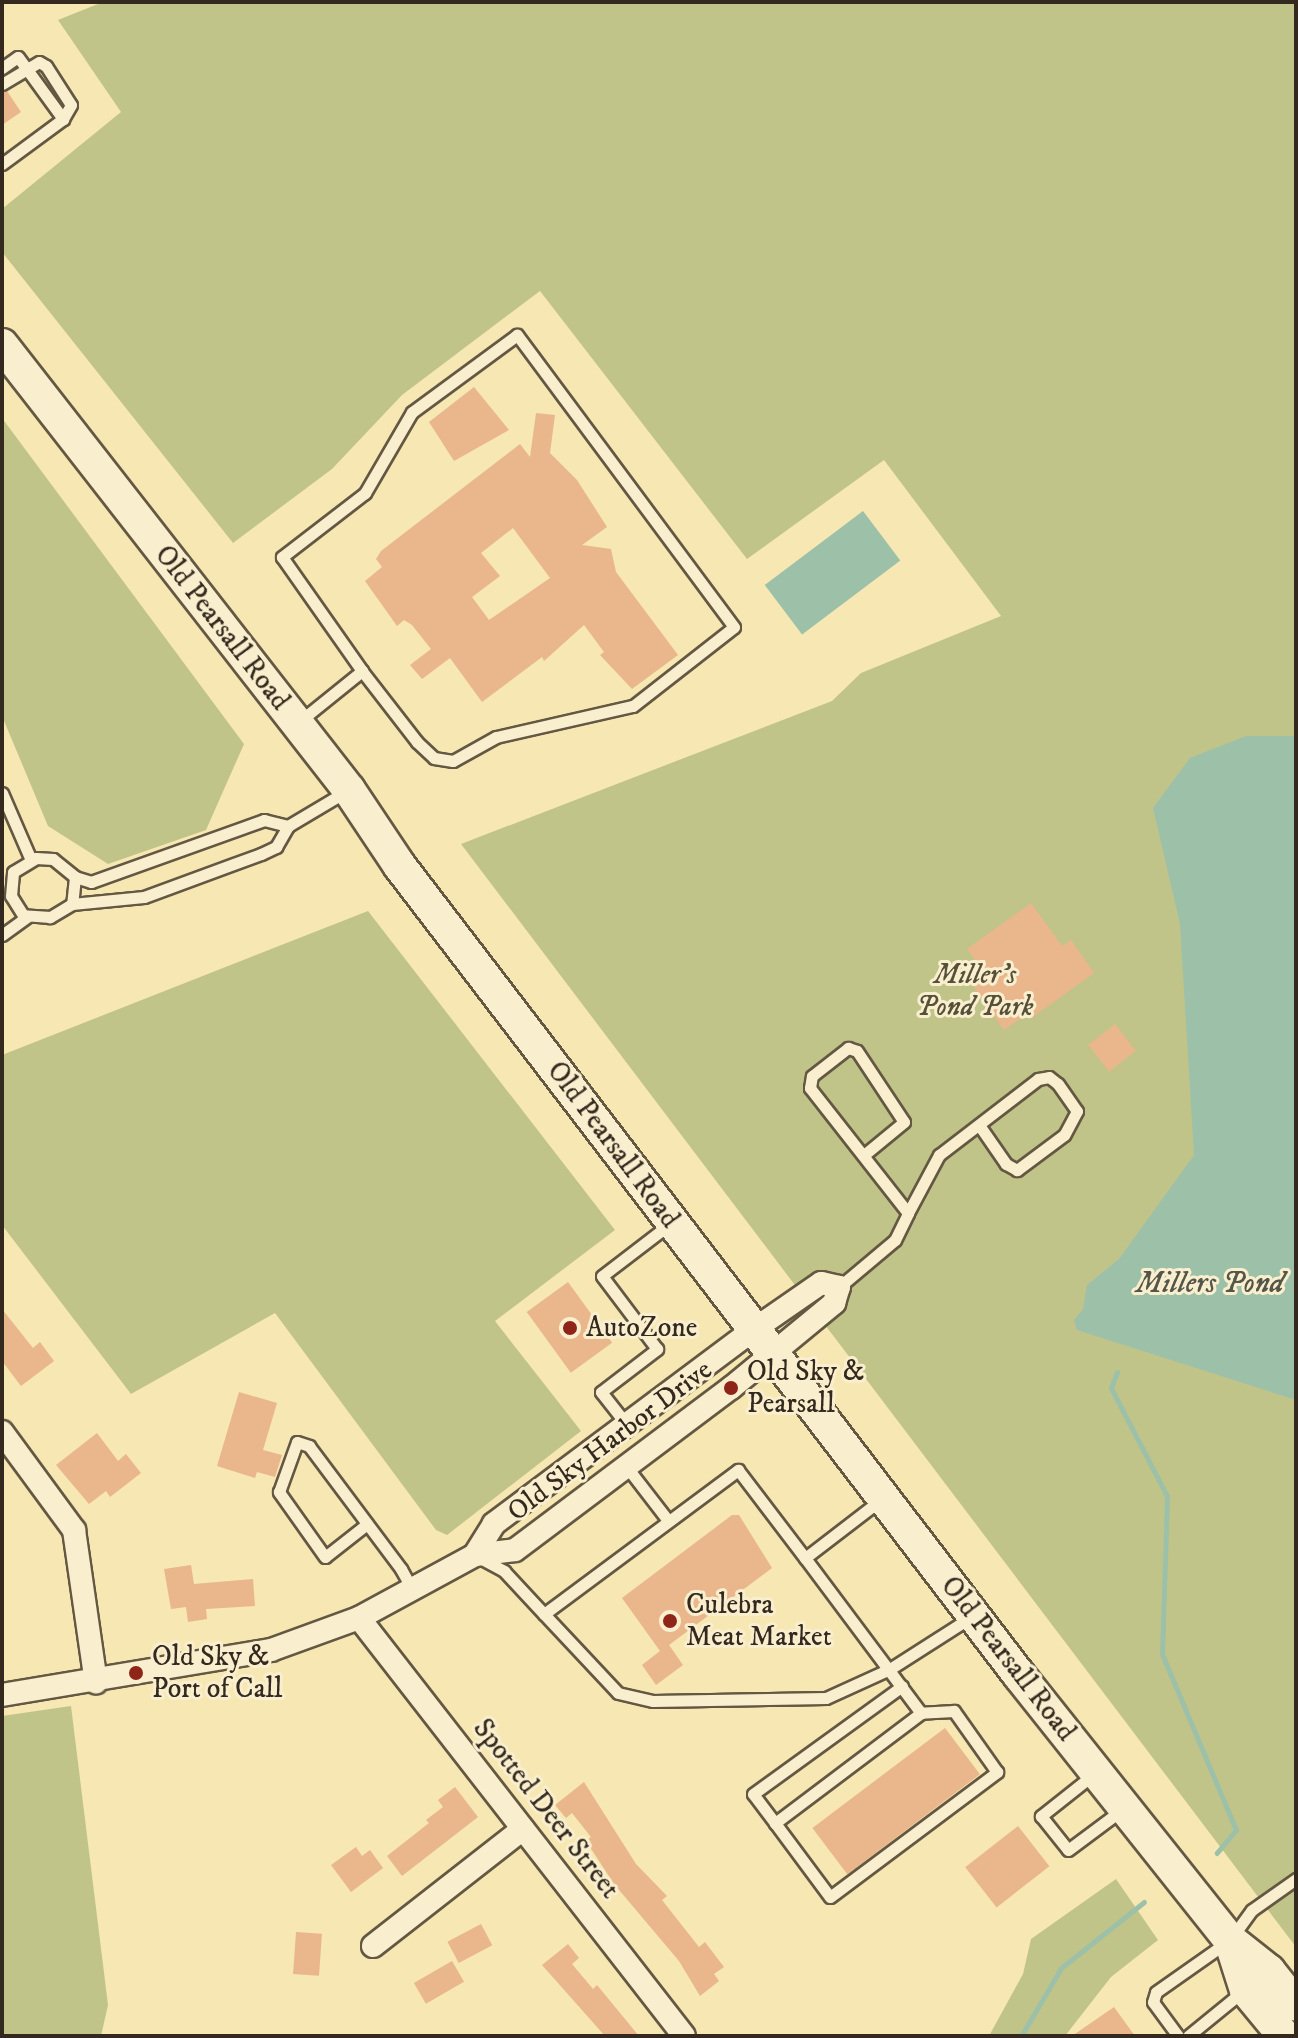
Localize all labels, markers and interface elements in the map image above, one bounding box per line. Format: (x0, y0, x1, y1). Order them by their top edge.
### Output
street label: Old Pearsall Road (147, 539, 297, 717)
park label: Miller's Pond Park (917, 958, 1033, 1024)
street label: Old Pearsall Road (539, 1055, 687, 1235)
water label: Millers Pond (1136, 1266, 1284, 1302)
place label: AutoZone (586, 1311, 697, 1345)
marker: AutoZone (561, 1319, 579, 1337)
street label: Old Sky Harbor Drive (501, 1353, 719, 1529)
place label: Old Sky & Pearsall (747, 1355, 864, 1421)
marker: Old Sky & Pearsall (722, 1379, 740, 1397)
street label: Old Pearsall Road (933, 1570, 1083, 1748)
place label: Culebra Meat Market (686, 1588, 832, 1654)
marker: Culebra Meat Market (661, 1612, 679, 1630)
place label: Old Sky & Port of Call (152, 1640, 282, 1706)
marker: Old Sky & Port of Call (127, 1664, 145, 1682)
street label: Spotted Deer Street (465, 1713, 627, 1905)

